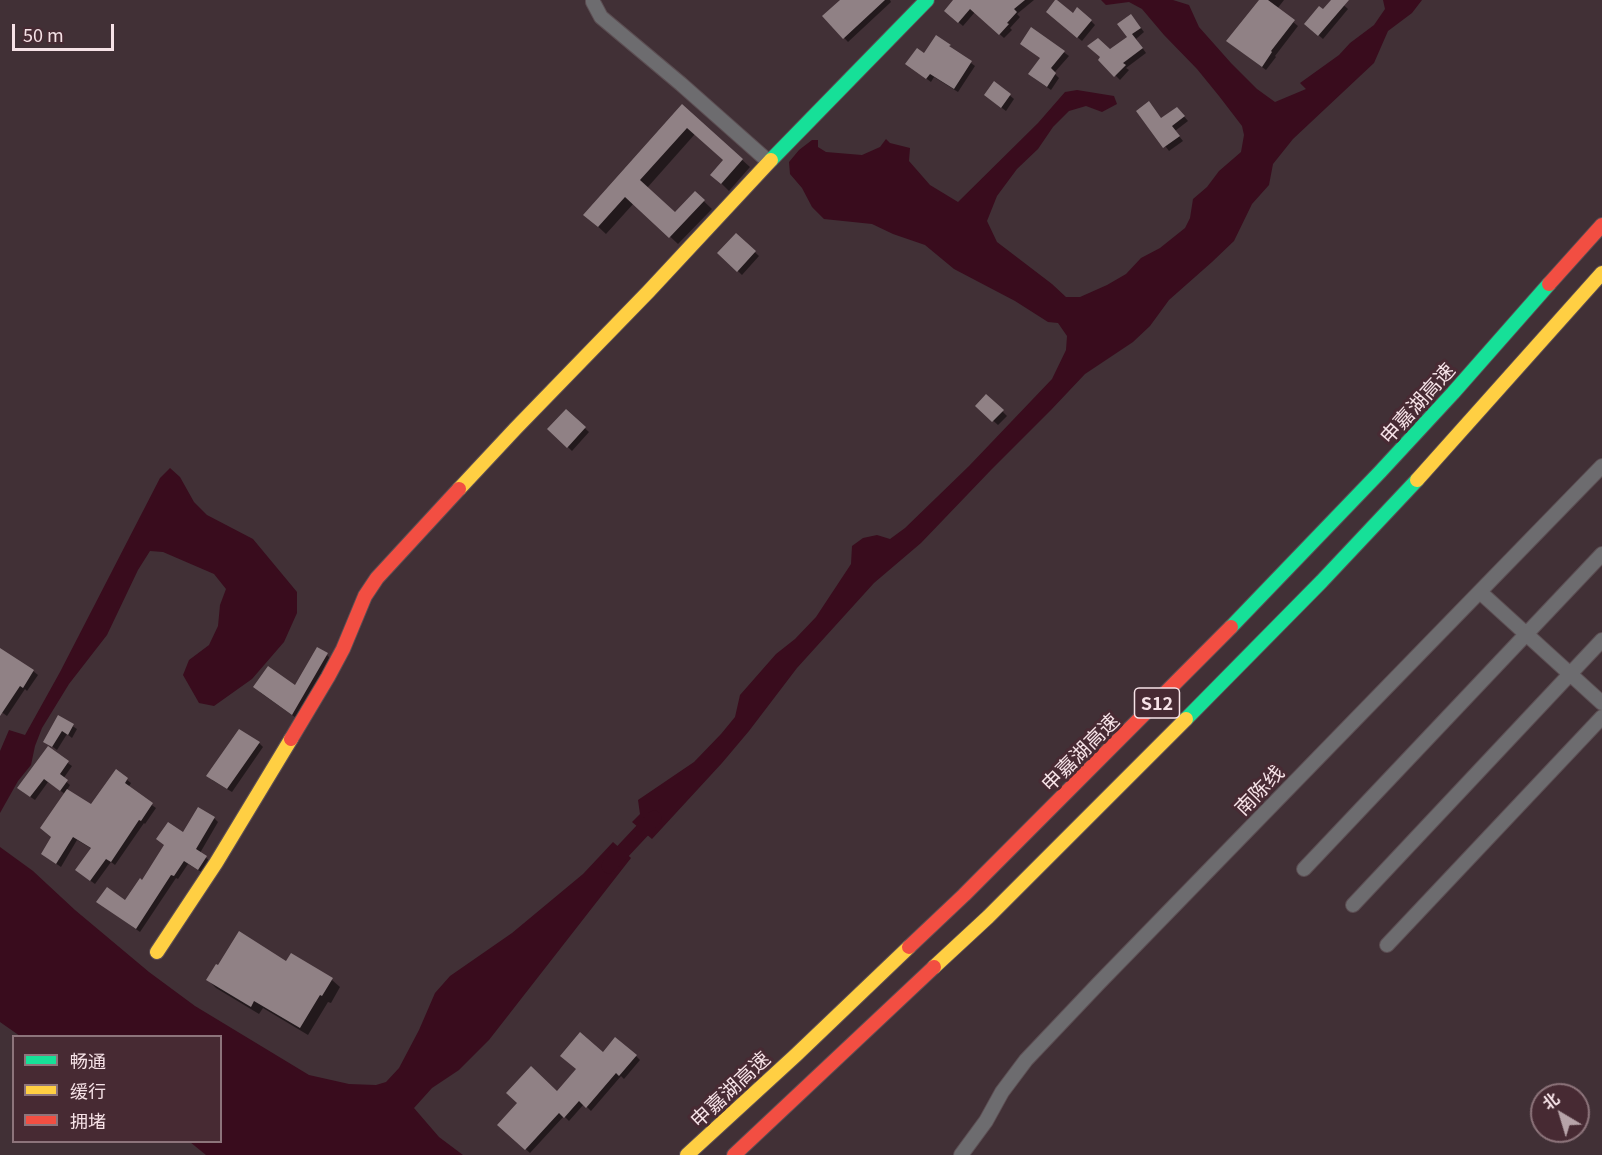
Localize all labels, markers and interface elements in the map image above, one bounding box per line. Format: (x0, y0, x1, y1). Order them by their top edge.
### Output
scale bar (15, 12, 117, 50)
text: 50 m (23, 21, 64, 47)
street label: 申嘉湖高速 (1375, 358, 1459, 448)
road number: S12 (1134, 688, 1180, 718)
street label: 申嘉湖高速 (1036, 708, 1124, 796)
street label: 南陈线 (1230, 760, 1288, 820)
legend (12, 1035, 222, 1143)
street label: 申嘉湖高速 (685, 1046, 775, 1132)
text: 畅通 (70, 1047, 106, 1073)
text: 缓行 (70, 1077, 106, 1103)
north arrow (1530, 1083, 1590, 1143)
text: 北 (1536, 1086, 1564, 1115)
text: 拥堵 (70, 1107, 106, 1133)

